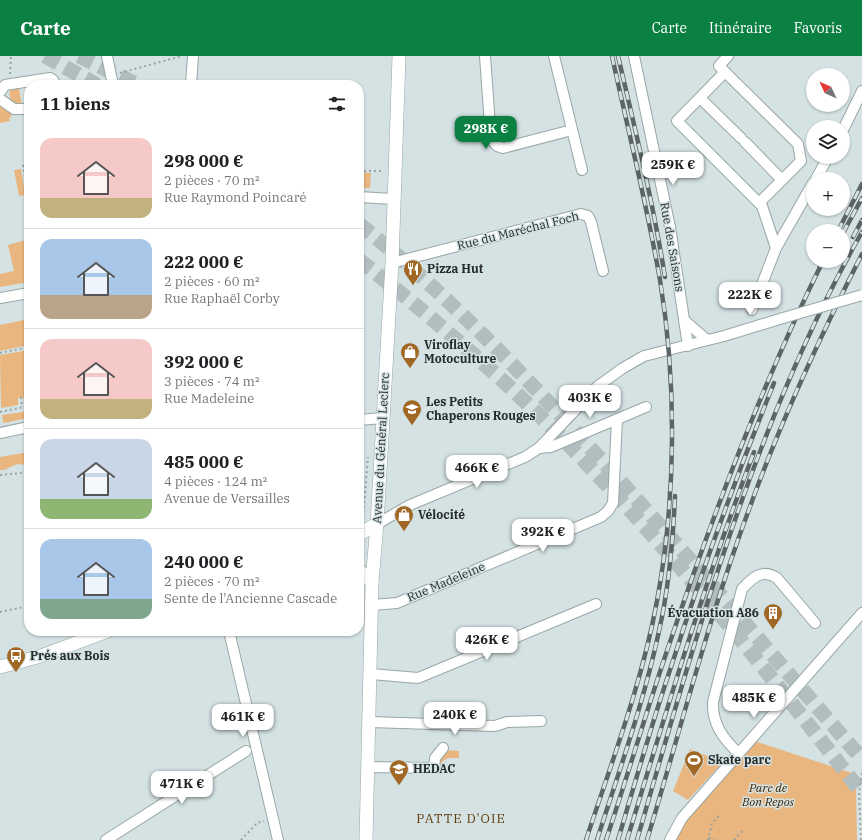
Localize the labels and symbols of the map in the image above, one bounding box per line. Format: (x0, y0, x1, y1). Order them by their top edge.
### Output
north arrow (806, 68, 850, 112)
pin: 298K € (453, 116, 519, 150)
pin: 259K € (640, 152, 706, 186)
street label: Rue des Saisons (657, 201, 688, 293)
street label: Rue du Maréchal Foch (455, 208, 581, 253)
restaurant icon: Pizza Hut (402, 258, 424, 286)
place label: Pizza Hut (427, 261, 484, 276)
pin: 222K € (717, 282, 783, 316)
place label: Viroflay Motoculture (424, 337, 497, 366)
shop icon: Viroflay Motoculture (399, 341, 421, 369)
street label: Avenue du Général Leclerc (369, 372, 392, 524)
pin: 403K € (557, 385, 623, 419)
place label: Les Petits Chaperons Rouges (426, 394, 536, 423)
school or university icon: Les Petits Chaperons Rouges (401, 398, 423, 426)
pin: 466K € (444, 455, 510, 489)
shop icon: Vélocité (393, 504, 415, 532)
place label: Vélocité (418, 507, 465, 522)
pin: 392K € (510, 519, 576, 553)
street label: Rue Madeleine (405, 558, 487, 605)
building icon: Évacuation A86 (762, 602, 784, 630)
place label: Évacuation A86 (668, 604, 759, 620)
pin: 426K € (454, 627, 520, 661)
bus stop icon: Prés aux Bois (5, 645, 27, 673)
place label: Prés aux Bois (30, 648, 110, 663)
pin: 485K € (721, 685, 787, 719)
pin: 240K € (422, 702, 488, 736)
pin: 461K € (210, 704, 276, 738)
sports icon: Skate parc (683, 749, 705, 777)
place label: Skate parc (708, 752, 771, 767)
school or university icon: HEDAC (388, 758, 410, 786)
place label: HEDAC (413, 761, 455, 776)
pin: 471K € (149, 771, 215, 805)
park label: Parc de Bon Repos (741, 780, 795, 809)
district label: PATTE D'OIE (416, 810, 506, 827)

